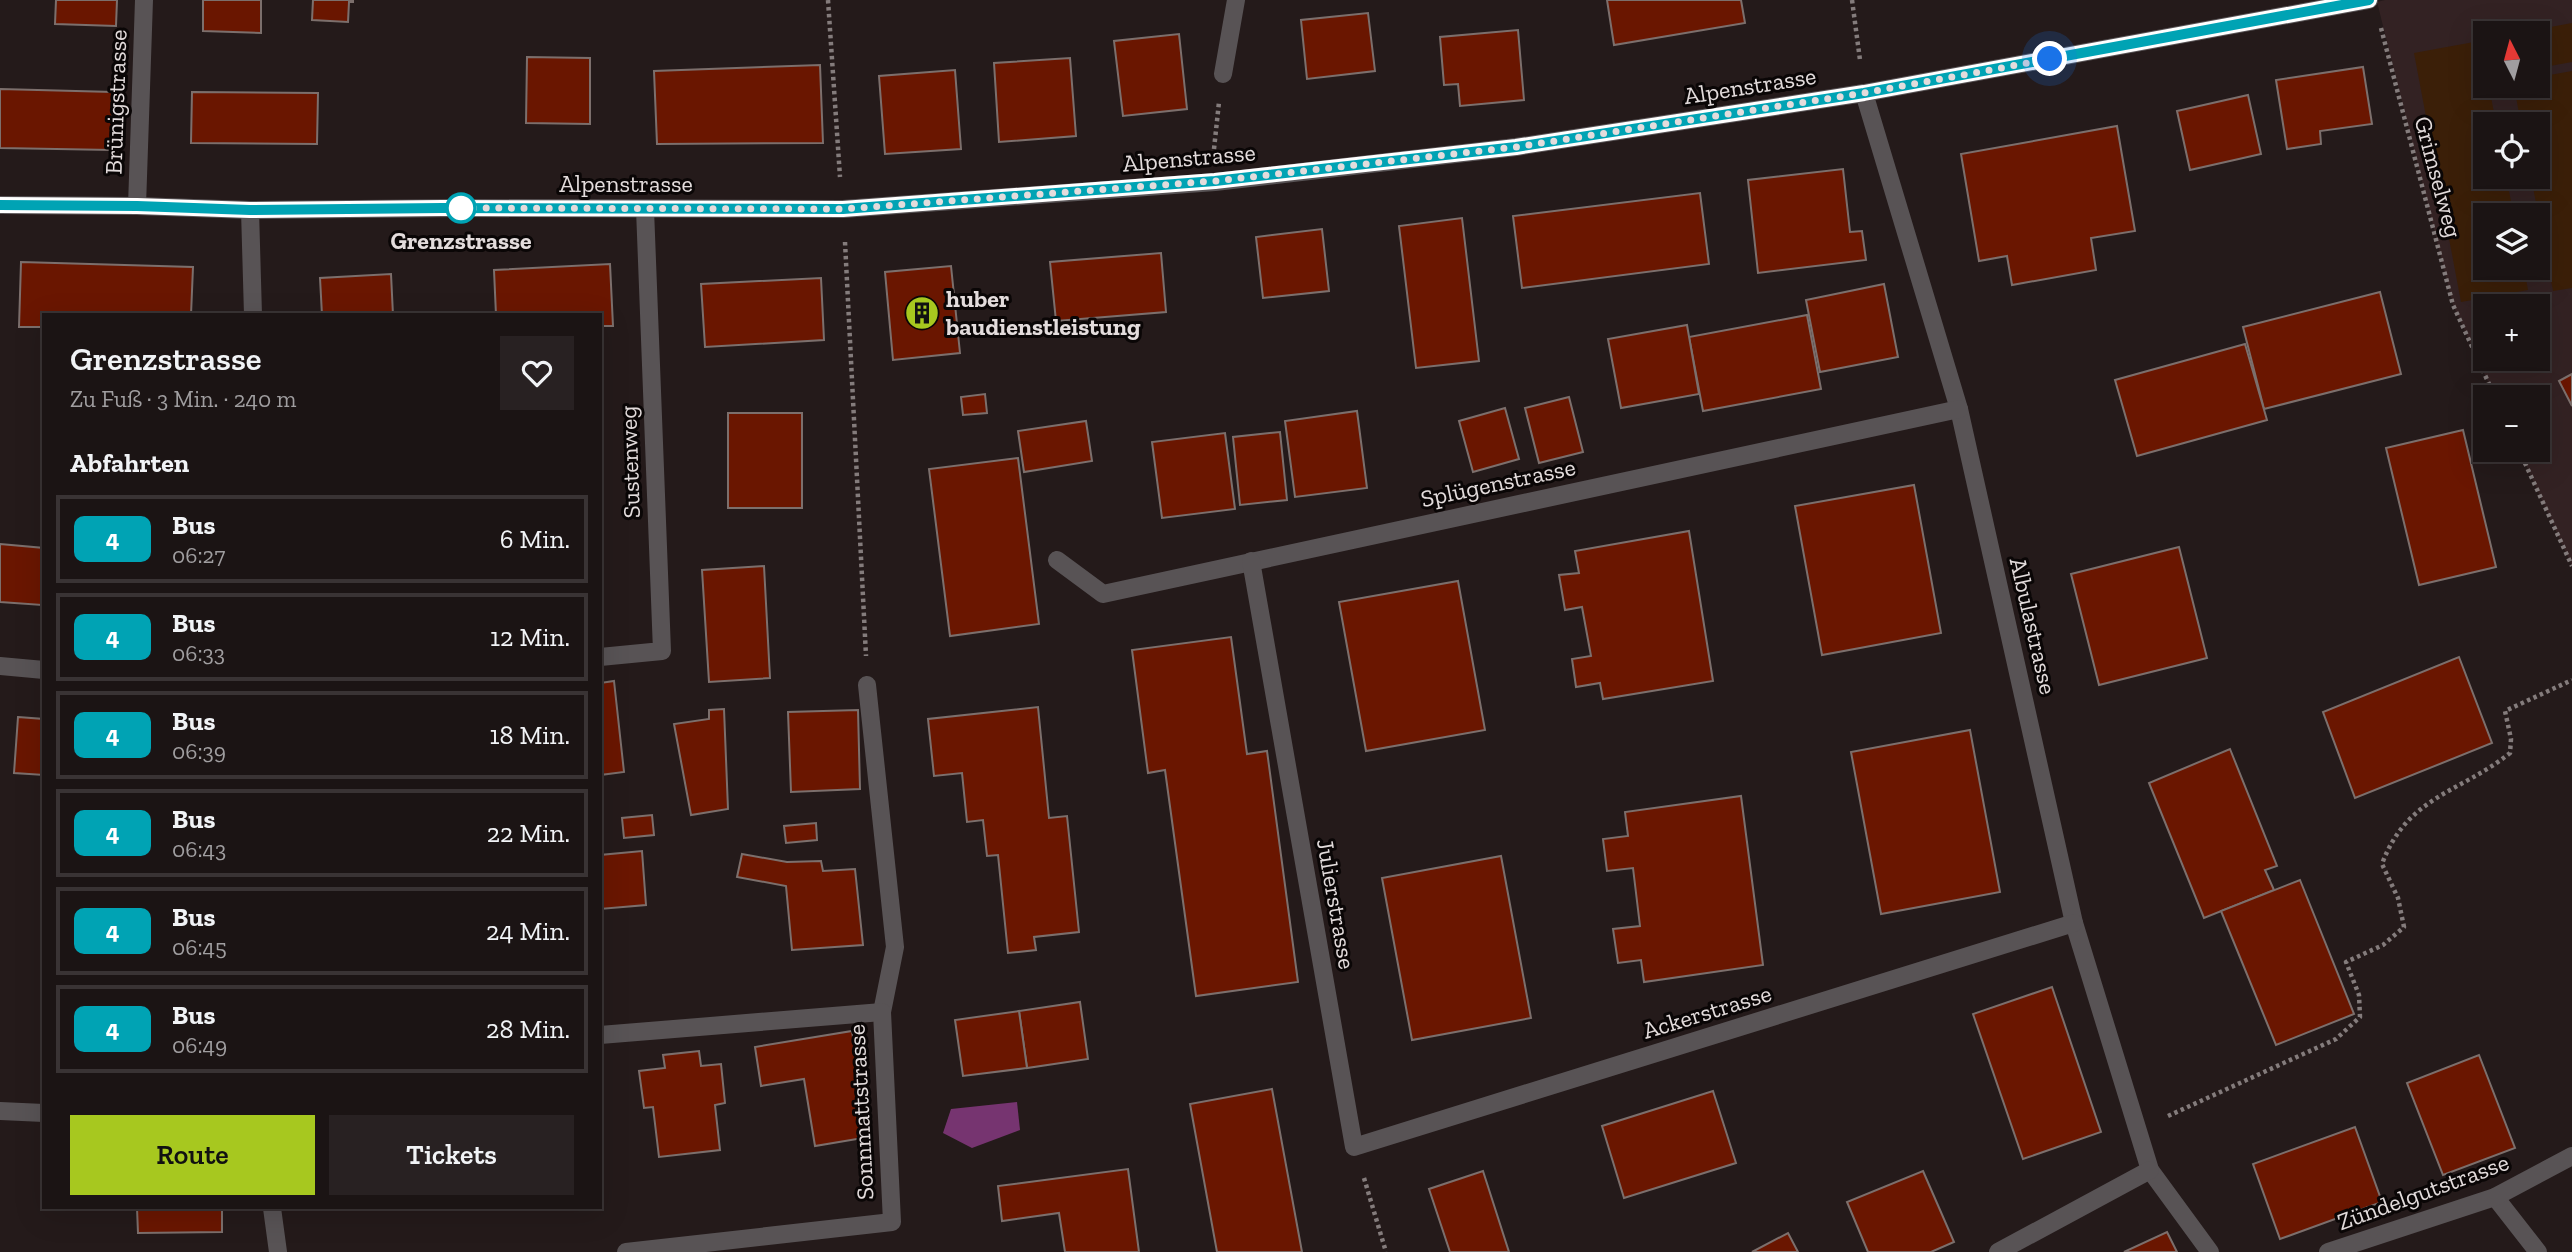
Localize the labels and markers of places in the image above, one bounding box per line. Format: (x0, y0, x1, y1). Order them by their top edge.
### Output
marker: Grenzstrasse (446, 193, 476, 223)
place label: Grenzstrasse (390, 226, 532, 255)
place label: huber baudienstleistung (945, 284, 1141, 341)
building icon: huber baudienstleistung (903, 294, 941, 332)

